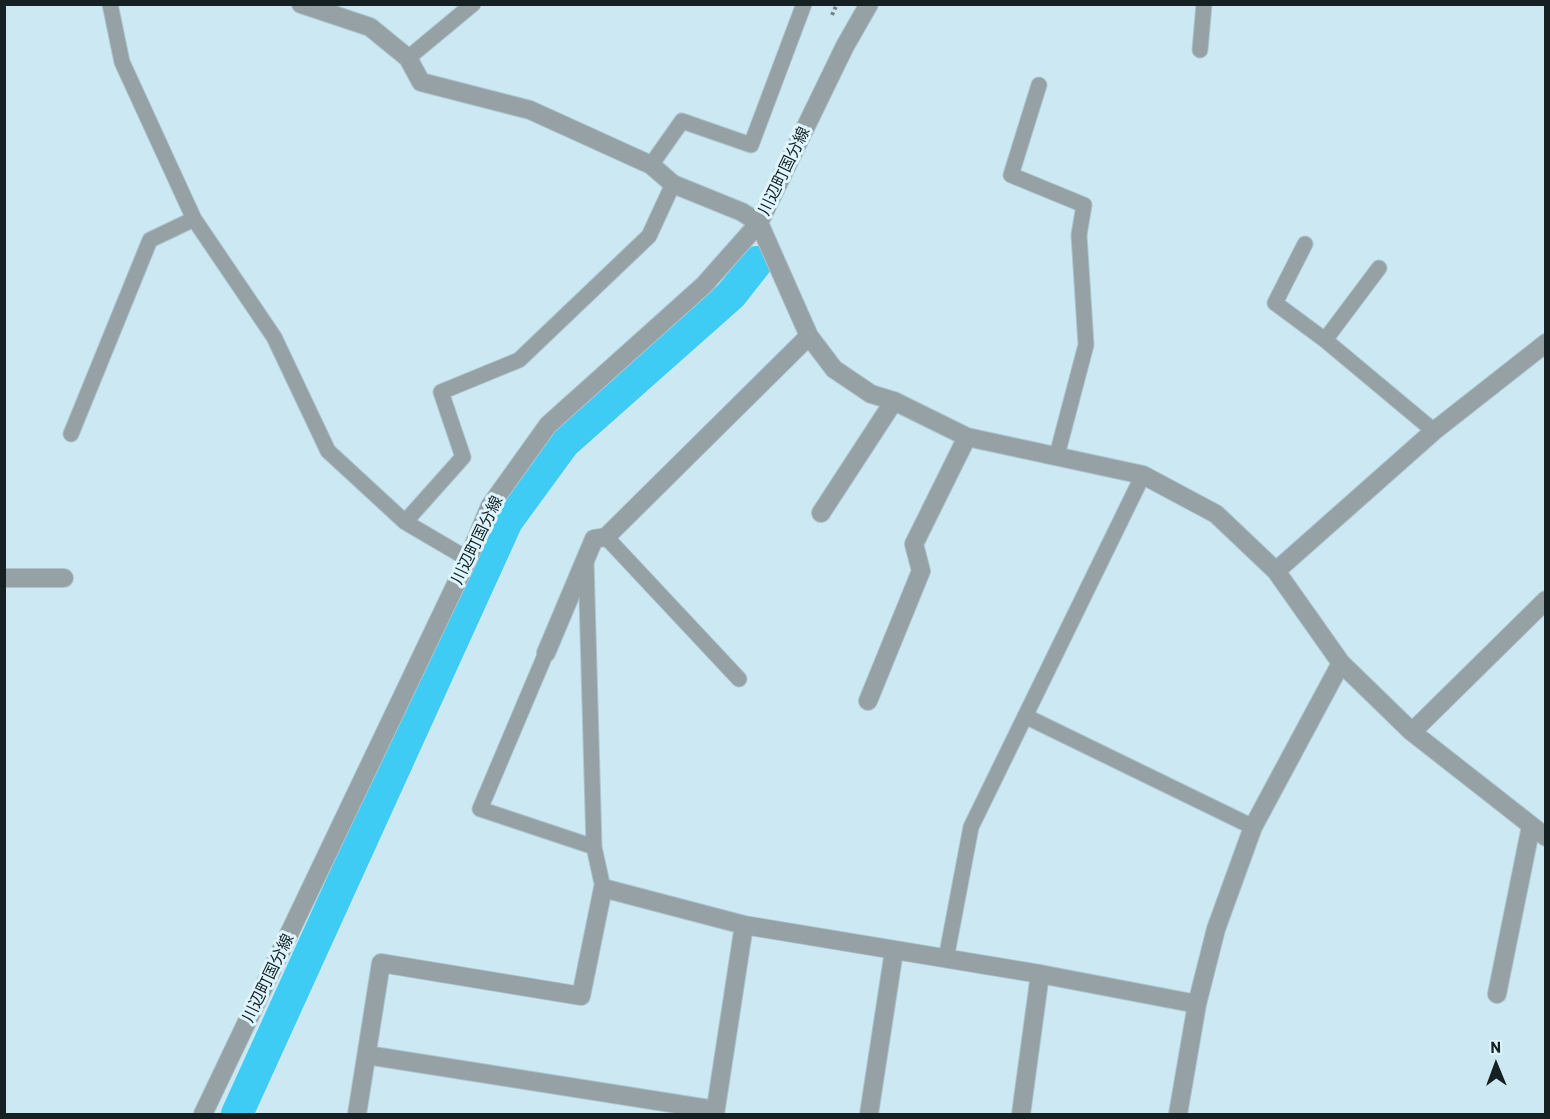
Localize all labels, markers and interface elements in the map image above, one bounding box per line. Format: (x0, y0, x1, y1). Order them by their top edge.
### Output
street label: 川辺町国分線 (754, 124, 814, 218)
street label: 川辺町国分線 (447, 493, 507, 587)
street label: 川辺町国分線 (238, 931, 298, 1025)
north arrow (1466, 1035, 1526, 1095)
text: N (1490, 1037, 1501, 1056)

